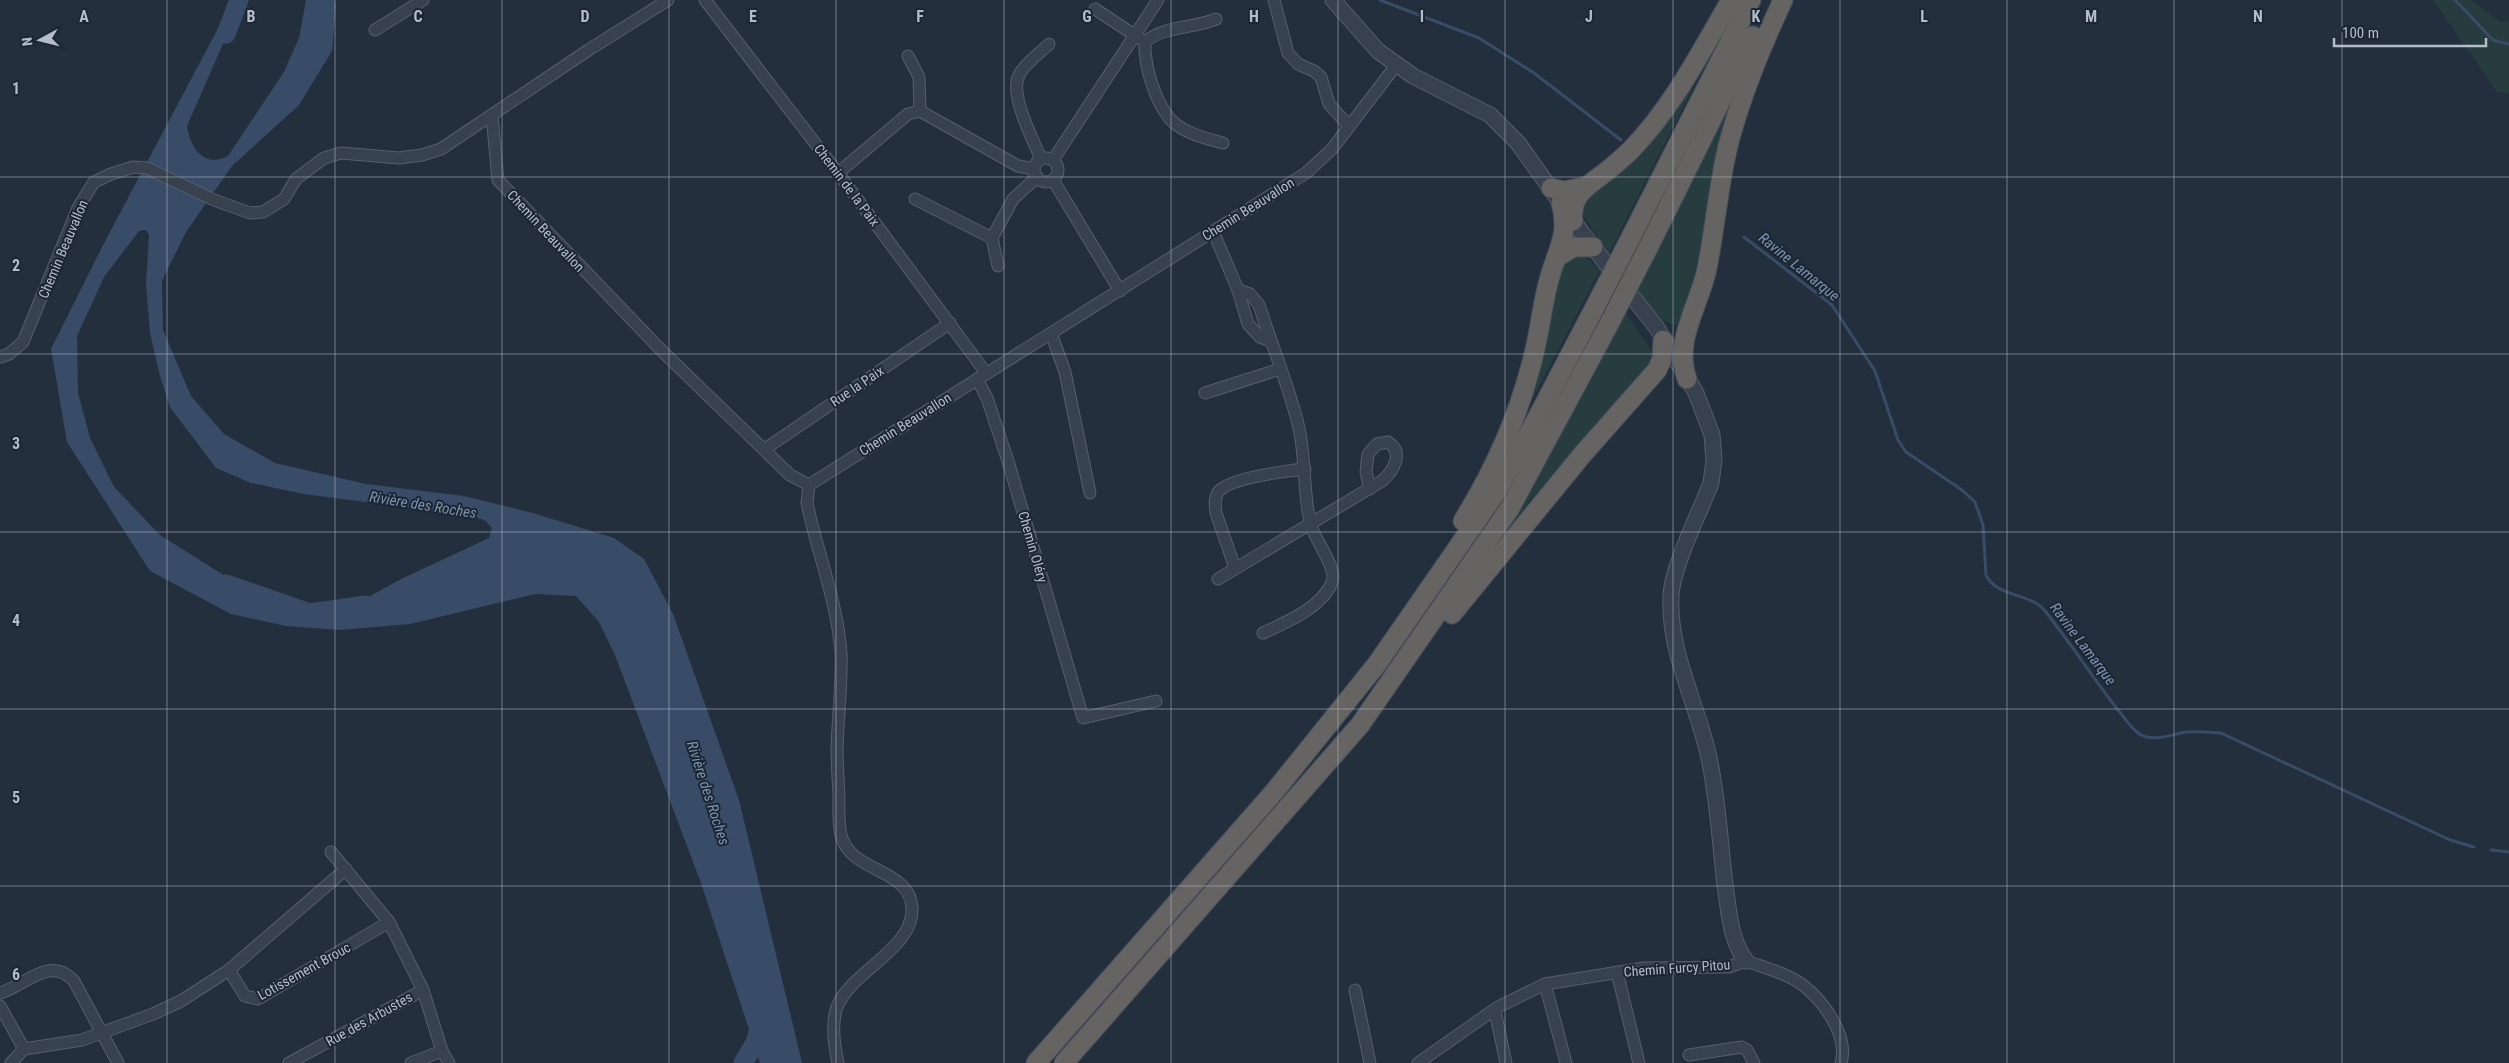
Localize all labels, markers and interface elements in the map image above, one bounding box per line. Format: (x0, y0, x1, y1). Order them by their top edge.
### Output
text: A (79, 7, 89, 26)
text: B (247, 7, 256, 26)
text: C (413, 7, 423, 26)
text: D (580, 7, 590, 26)
text: E (749, 7, 757, 26)
text: F (916, 7, 924, 26)
text: G (1082, 7, 1092, 26)
text: H (1249, 7, 1259, 26)
text: I (1420, 7, 1424, 26)
text: J (1585, 7, 1593, 26)
text: K (1752, 7, 1761, 26)
text: L (1920, 7, 1928, 26)
text: M (2085, 7, 2097, 26)
text: N (2253, 7, 2263, 26)
north arrow (15, 15, 65, 65)
scale bar (2334, 15, 2486, 47)
text: 100 m (2342, 24, 2379, 42)
text: N (19, 36, 36, 47)
text: 1 (12, 79, 20, 98)
street label: Chemin de la Paix (811, 141, 883, 229)
street label: Chemin Beauvallon (1199, 174, 1297, 244)
street label: Chemin Beauvallon (504, 187, 588, 275)
street label: Chemin Beauvallon (35, 197, 91, 301)
water label: Ravine Lamarque (1755, 229, 1843, 305)
text: 2 (12, 256, 20, 275)
street label: Rue la Paix (827, 362, 887, 410)
street label: Chemin Beauvallon (856, 389, 954, 459)
text: 3 (12, 434, 20, 453)
water label: Rivière des Roches (368, 488, 478, 522)
street label: Chemin Oléry (1015, 510, 1051, 585)
water label: Ravine Lamarque (2046, 599, 2120, 689)
text: 4 (12, 611, 20, 630)
water label: Rivière des Roches (683, 739, 733, 848)
text: 5 (12, 788, 20, 807)
street label: Lotissement Brouc (255, 939, 353, 1003)
street label: Chemin Furcy Pitou (1623, 956, 1731, 980)
text: 6 (12, 965, 20, 984)
street label: Rue des Arbustes (323, 989, 415, 1049)

